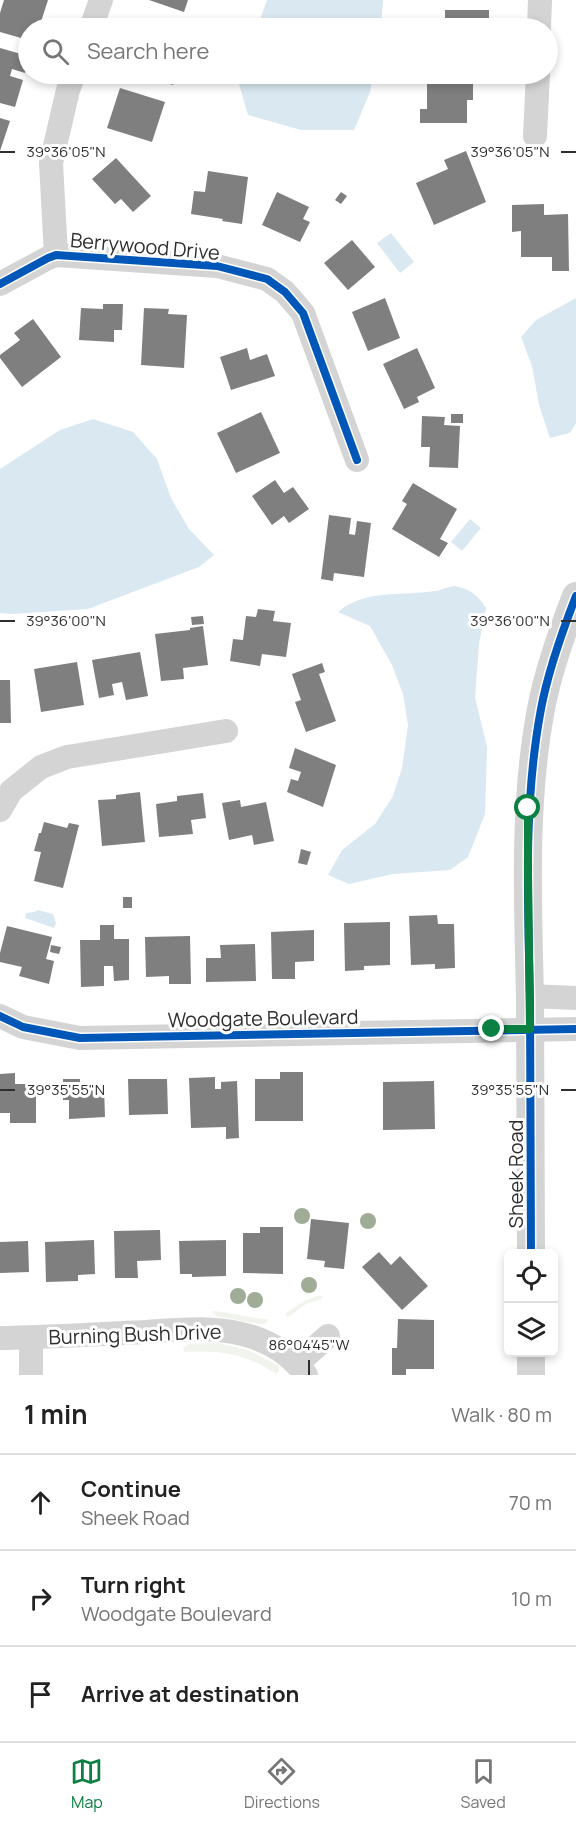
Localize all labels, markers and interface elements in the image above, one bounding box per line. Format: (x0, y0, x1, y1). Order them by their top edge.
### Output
search box (18, 18, 558, 84)
icon: search (39, 35, 72, 68)
text: Search here (87, 36, 209, 66)
text: 39°36'05"N (26, 141, 106, 162)
text: 39°36'05"N (470, 141, 550, 162)
street label: Berrywood Drive (69, 226, 221, 266)
text: 39°36'00"N (26, 610, 106, 631)
text: 39°36'00"N (470, 610, 550, 631)
route start (514, 794, 540, 820)
street label: Woodgate Boulevard (167, 1003, 359, 1033)
route end (478, 1015, 504, 1041)
text: 39°35'55"N (27, 1079, 105, 1100)
text: 39°35'55"N (471, 1079, 549, 1100)
street label: Sheek Road (502, 1120, 529, 1228)
map controls (504, 1249, 558, 1357)
button: locate (504, 1249, 558, 1303)
button: layers (504, 1303, 558, 1357)
street label: Burning Bush Drive (48, 1317, 222, 1351)
text: 86°04'45"W (268, 1334, 350, 1355)
text: 1 min (24, 1396, 88, 1432)
text: Walk · 80 m (451, 1401, 552, 1428)
text: Continue (81, 1474, 181, 1504)
icon: ahead (24, 1486, 57, 1519)
text: 70 m (509, 1489, 552, 1516)
text: Sheek Road (81, 1504, 190, 1531)
text: Turn right (81, 1570, 186, 1600)
icon: right (24, 1582, 57, 1615)
text: 10 m (511, 1585, 552, 1612)
text: Woodgate Boulevard (81, 1600, 272, 1627)
icon: arrive (24, 1678, 57, 1711)
text: Arrive at destination (81, 1679, 299, 1709)
tab: Map (70, 1755, 103, 1813)
tab: Directions (244, 1755, 320, 1813)
tab: Saved (461, 1755, 506, 1813)

